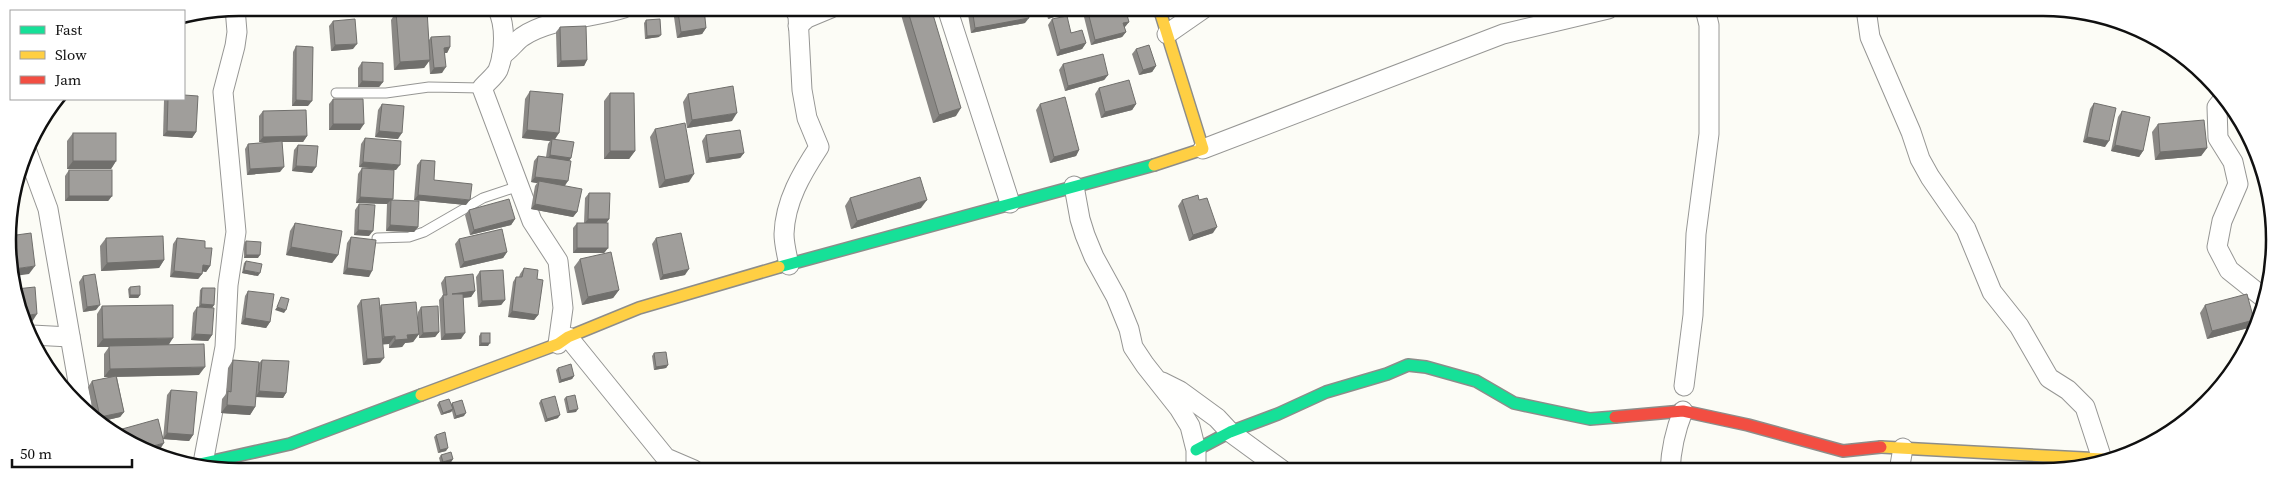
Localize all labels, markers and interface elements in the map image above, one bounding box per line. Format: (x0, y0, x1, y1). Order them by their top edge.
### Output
legend (10, 10, 185, 100)
text: Fast (55, 19, 82, 40)
text: Slow (55, 44, 87, 65)
text: Jam (54, 69, 82, 90)
scale bar (12, 436, 132, 468)
text: 50 m (20, 443, 52, 464)

